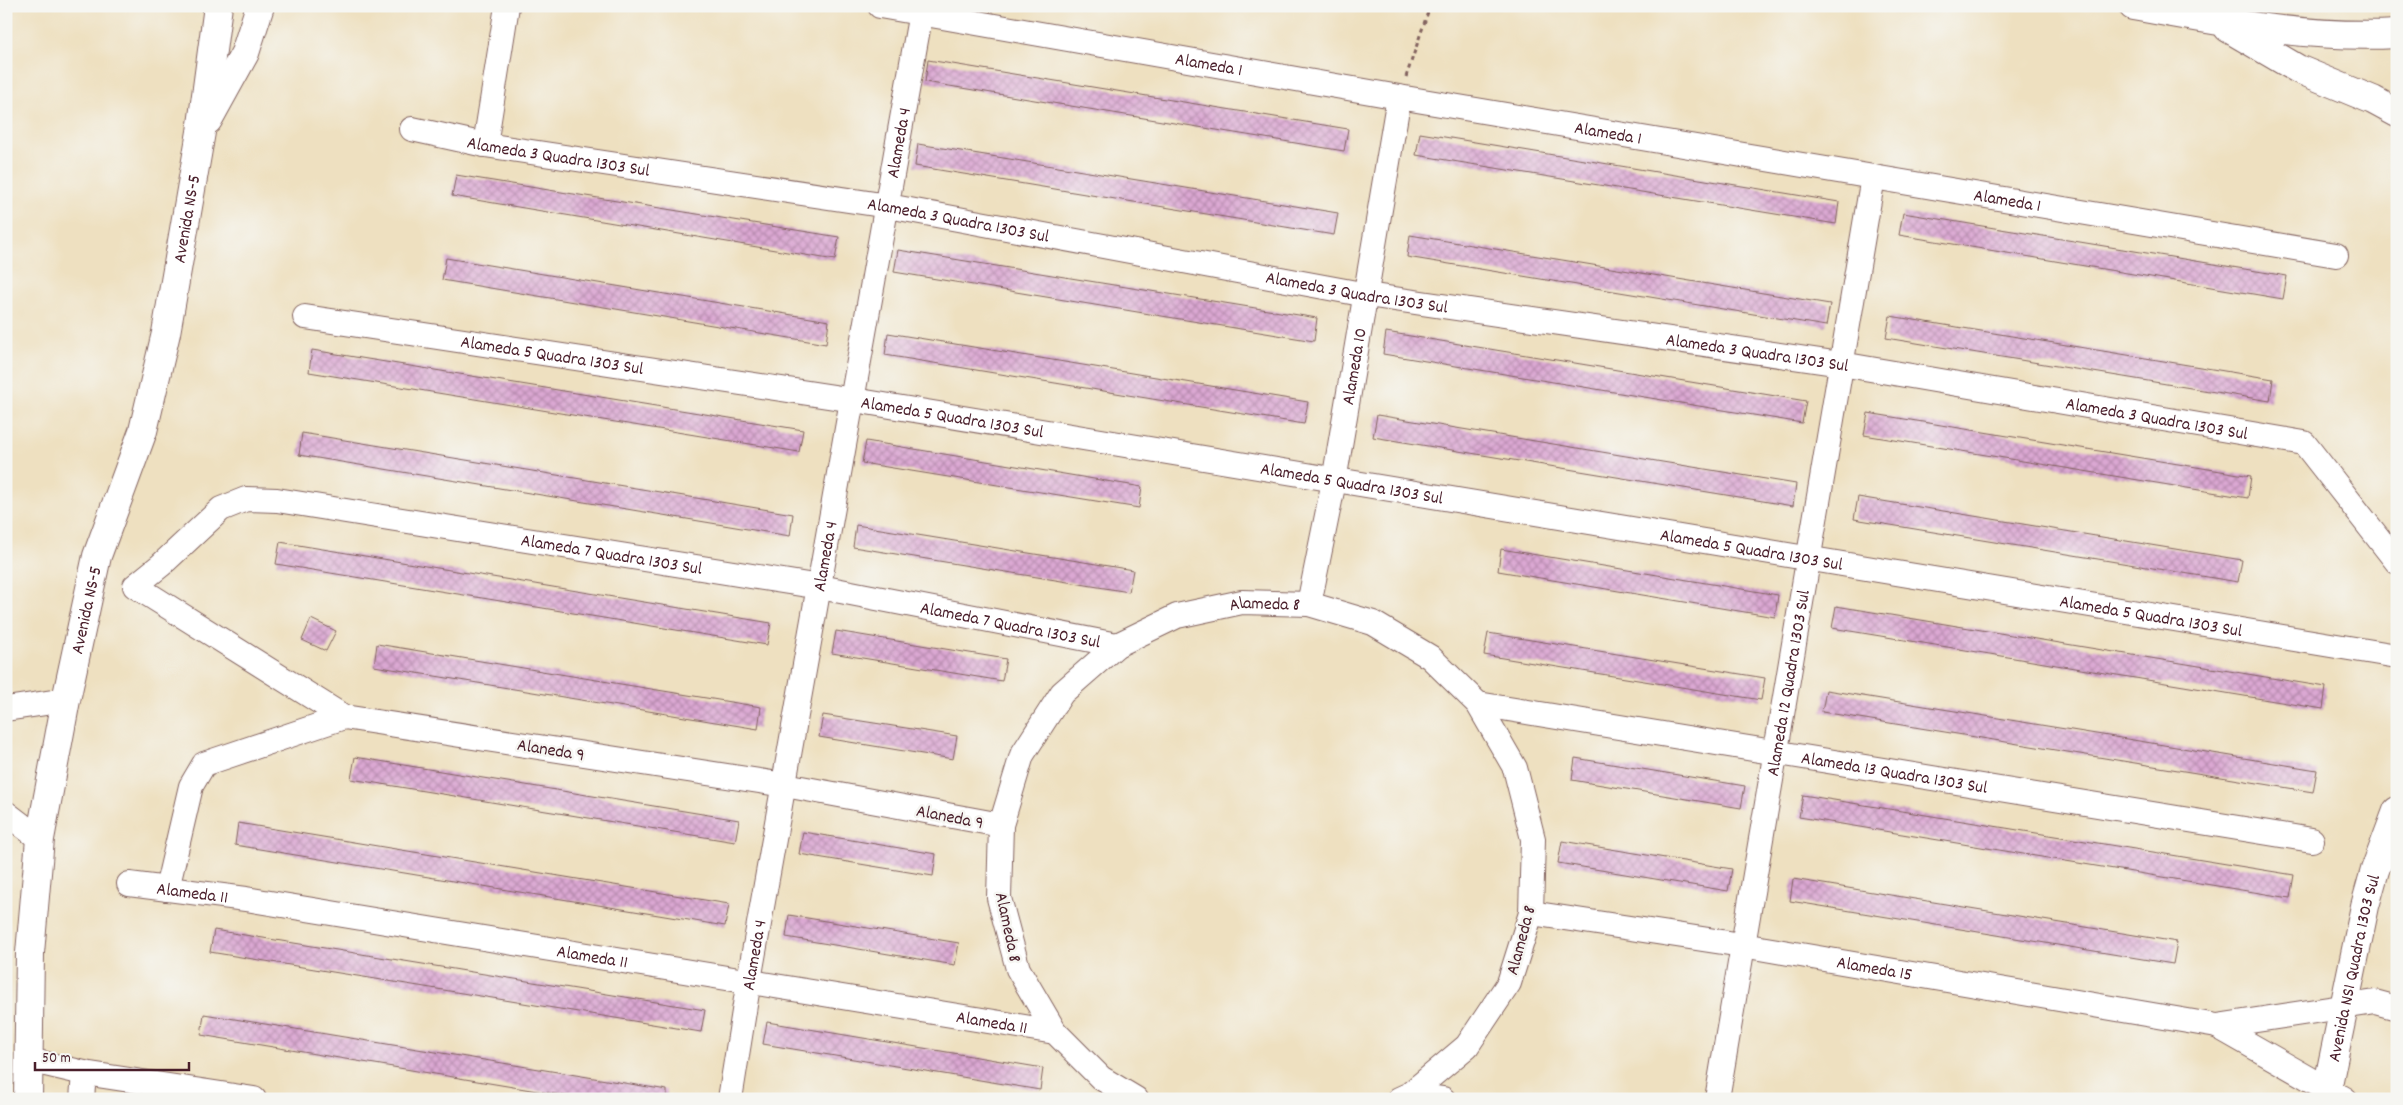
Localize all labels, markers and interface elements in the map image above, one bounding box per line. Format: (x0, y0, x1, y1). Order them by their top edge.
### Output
street label: Alameda 1 (1173, 48, 1244, 84)
street label: Alameda 4 (882, 106, 919, 180)
street label: Alameda 1 (1572, 117, 1643, 153)
street label: Alameda 3 Quadra 1303 Sul (464, 131, 652, 185)
street label: Avenida NS-5 (168, 173, 208, 265)
street label: Alameda 1 (1972, 184, 2043, 220)
street label: Alameda 3 Quadra 1303 Sul (865, 193, 1052, 251)
street label: Alameda 3 Quadra 1303 Sul (1263, 266, 1450, 322)
street label: Alameda 10 (1337, 326, 1375, 407)
street label: Alameda 3 Quadra 1303 Sul (1664, 329, 1851, 380)
street label: Alameda 5 Quadra 1303 Sul (459, 331, 646, 383)
street label: Alameda 5 Quadra 1303 Sul (859, 391, 1046, 446)
street label: Alameda 3 Quadra 1303 Sul (2064, 393, 2250, 448)
street label: Alameda 5 Quadra 1303 Sul (1258, 458, 1445, 513)
street label: Alameda 4 (808, 519, 845, 594)
street label: Alameda 5 Quadra 1303 Sul (1658, 524, 1845, 579)
street label: Alameda 7 Quadra 1303 Sul (519, 529, 705, 583)
street label: Avenida NS-5 (66, 564, 109, 657)
street label: Alameda 12 Quadra 1303 Sul (1762, 588, 1818, 778)
street label: Alameda 5 Quadra 1303 Sul (2057, 590, 2244, 645)
street label: Alameda 8 (1227, 592, 1300, 619)
street label: Alameda 7 Quadra 1303 Sul (918, 597, 1103, 657)
street label: Alaneda 9 (515, 734, 586, 769)
street label: Alameda 13 Quadra 1303 Sul (1799, 747, 1990, 802)
street label: Alaneda 9 (914, 800, 985, 837)
street label: Avenida NS1 Quadra 1303 Sul (2323, 871, 2388, 1064)
street label: Alameda 11 (155, 878, 229, 912)
street label: Alameda 8 (987, 890, 1026, 965)
street label: Alameda 8 (1501, 903, 1544, 978)
street label: Alameda 4 (738, 918, 774, 992)
street label: Alameda 11 (555, 940, 629, 977)
street label: Alameda 15 (1835, 951, 1914, 989)
street label: Alameda 11 (954, 1006, 1029, 1042)
scale bar (35, 1040, 189, 1072)
text: 50 m (42, 1048, 71, 1070)

